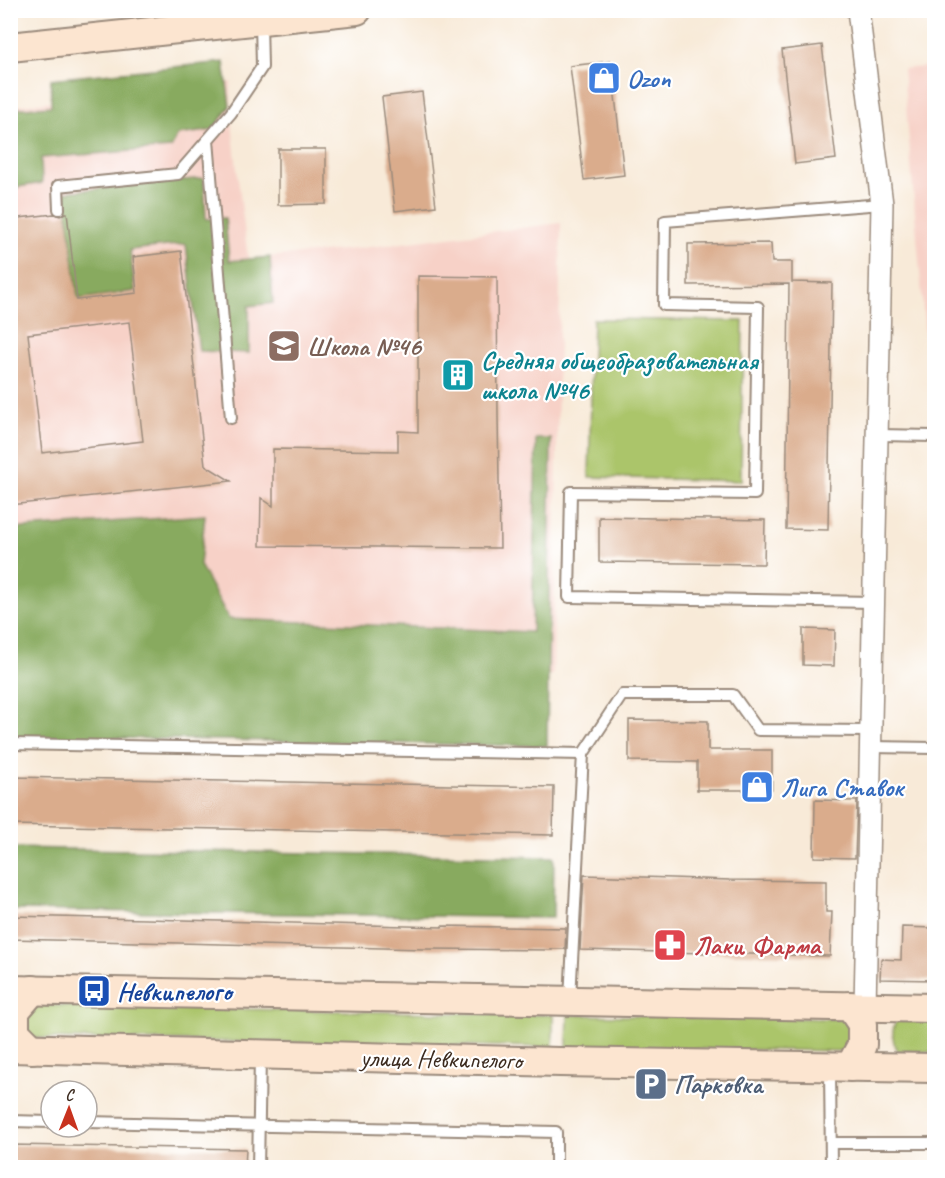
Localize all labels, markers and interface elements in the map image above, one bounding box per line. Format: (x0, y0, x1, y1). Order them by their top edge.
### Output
shop icon: Ozon (586, 60, 622, 96)
place label: Ozon (627, 62, 672, 95)
school or university icon: Школа №46 (266, 328, 302, 364)
place label: Школа №46 (307, 330, 422, 363)
place label: Средняя общеобразовательная школа №46 (481, 344, 760, 407)
building icon: Средняя общеобразовательная школа №46 (440, 357, 476, 393)
shop icon: Лига Ставок (739, 769, 775, 805)
place label: Лига Ставок (780, 771, 906, 804)
pharmacy icon: Лаки Фарма (652, 927, 688, 963)
place label: Лаки Фарма (693, 929, 823, 962)
bus stop icon: Невкипелого (76, 973, 112, 1009)
place label: Невкипелого (117, 975, 234, 1008)
street label: улица Невкипелого (358, 1041, 525, 1077)
parking icon: Парковка (633, 1066, 669, 1102)
place label: Парковка (674, 1068, 765, 1101)
north arrow (39, 1079, 99, 1139)
text: С (65, 1085, 75, 1105)

